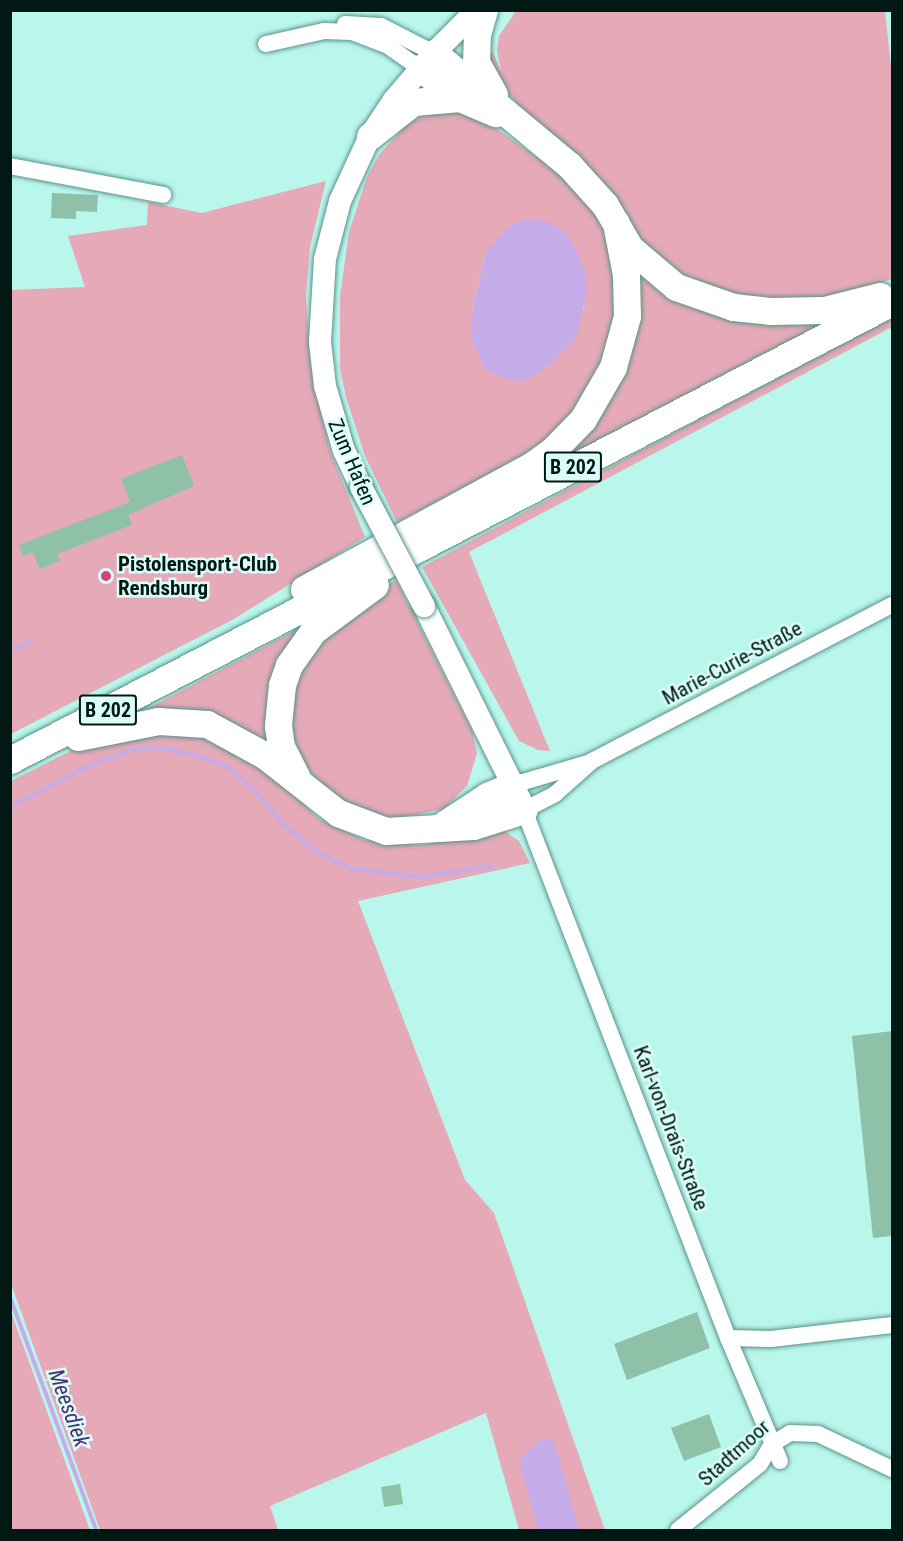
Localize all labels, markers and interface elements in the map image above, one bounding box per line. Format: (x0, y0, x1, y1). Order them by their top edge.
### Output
street label: Zum Hafen (323, 415, 381, 509)
road number: B 202 (543, 450, 603, 484)
place label: Pistolensport-Club Rendsburg (118, 551, 277, 601)
marker: Pistolensport-Club Rendsburg (99, 569, 113, 583)
street label: Marie-Curie-Straße (658, 616, 806, 710)
road number: B 202 (78, 693, 138, 727)
street label: Karl-von-Drais-Straße (628, 1042, 714, 1214)
water label: Meesdiek (43, 1365, 95, 1451)
street label: Stadtmoor (693, 1415, 775, 1491)

